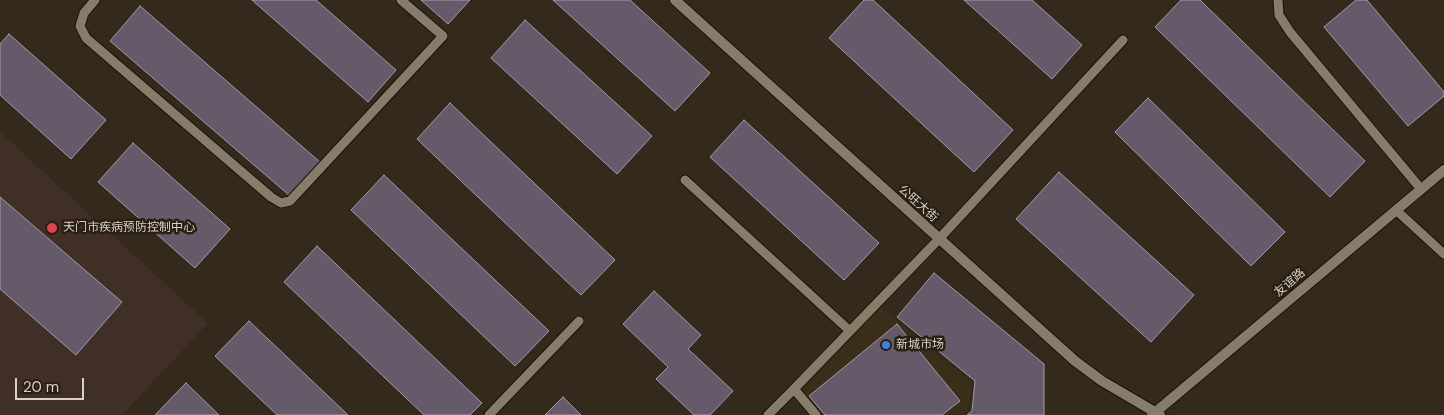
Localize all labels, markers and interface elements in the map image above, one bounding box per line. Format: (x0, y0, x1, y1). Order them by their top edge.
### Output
street label: 公旺大街 (895, 183, 941, 225)
marker: 天门市疾病预防控制中心 (45, 221, 59, 235)
place label: 天门市疾病预防控制中心 (63, 221, 195, 235)
street label: 友谊路 (1272, 266, 1308, 300)
place label: 新城市场 (896, 338, 944, 352)
marker: 新城市场 (880, 339, 892, 351)
scale bar (18, 368, 86, 400)
text: 20 m (23, 377, 59, 397)

